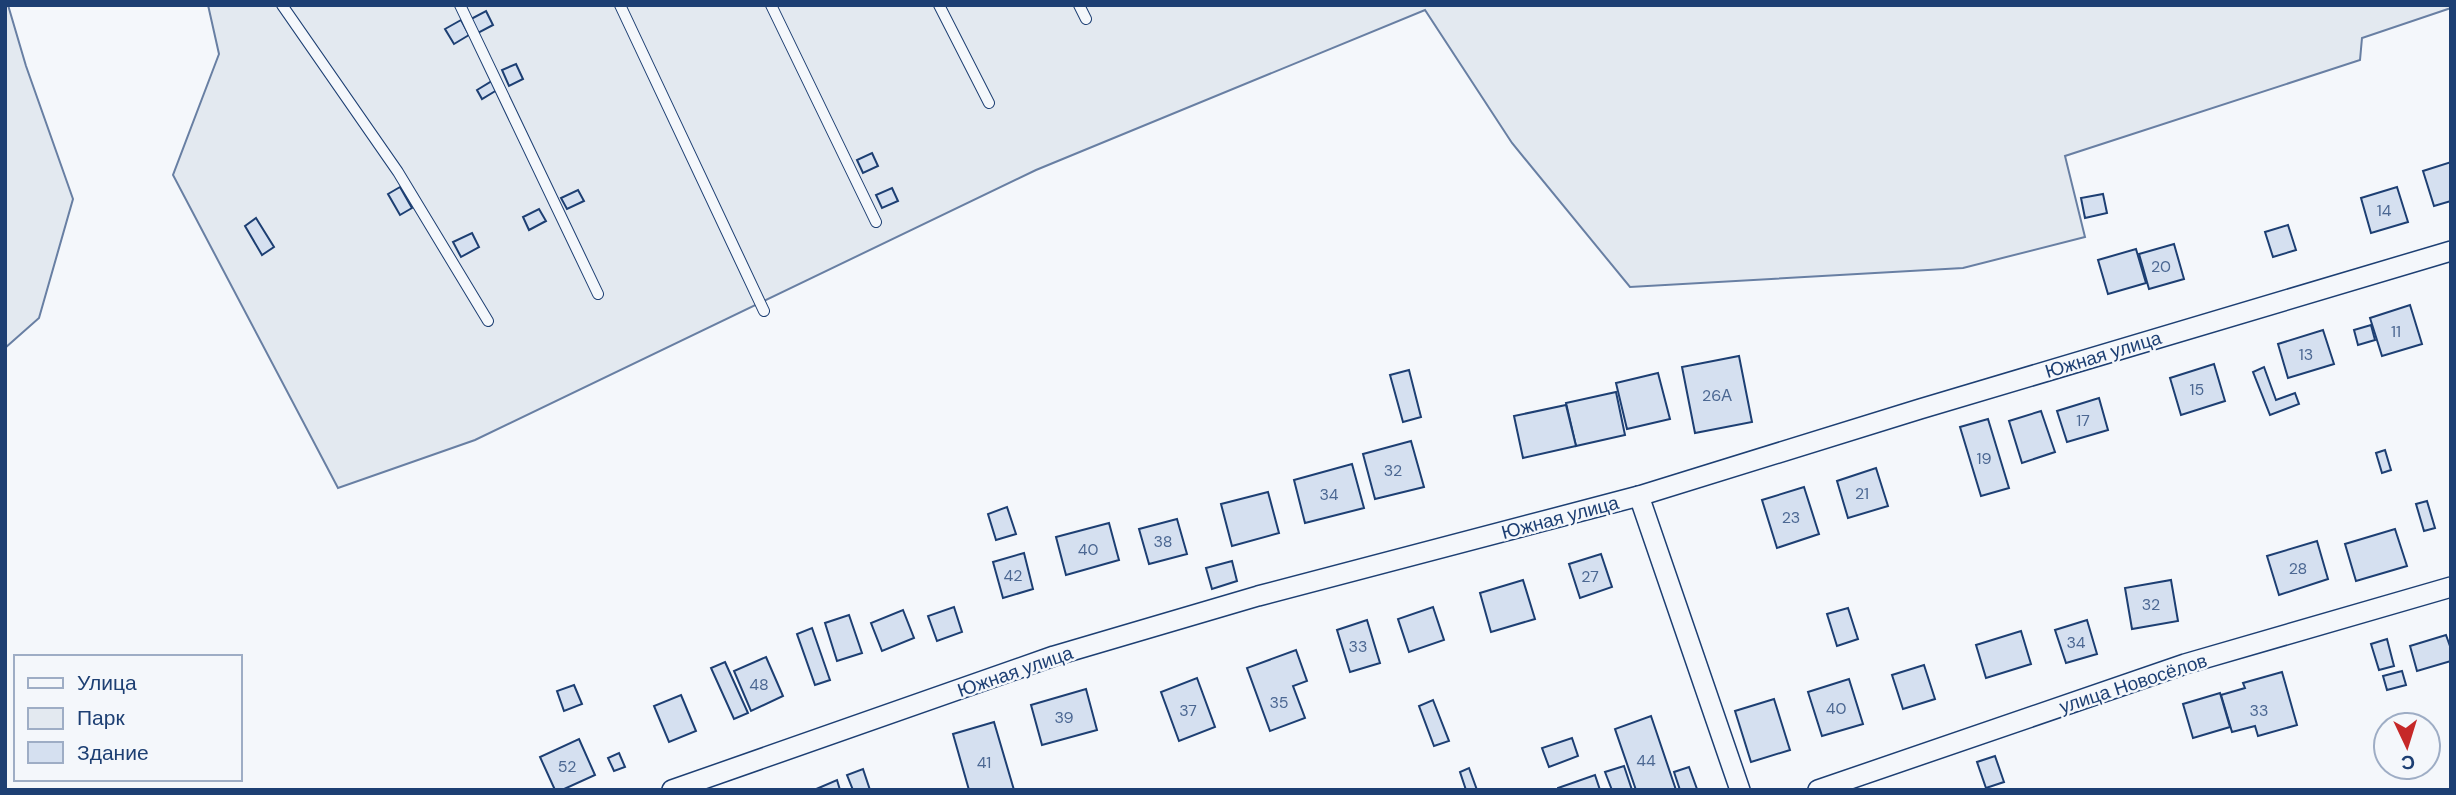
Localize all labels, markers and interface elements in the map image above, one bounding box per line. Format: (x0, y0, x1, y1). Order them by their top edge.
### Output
house number: 14 (2377, 200, 2392, 221)
house number: 20 (2151, 256, 2171, 277)
house number: 11 (2391, 321, 2401, 342)
street label: Южная улица (2042, 325, 2165, 384)
house number: 13 (2299, 344, 2313, 365)
house number: 15 (2190, 379, 2204, 400)
house number: 26А (1702, 385, 1732, 406)
house number: 17 (2076, 410, 2090, 431)
house number: 19 (1976, 448, 1992, 469)
house number: 32 (1384, 460, 1402, 481)
house number: 21 (1855, 483, 1869, 504)
house number: 34 (1319, 484, 1339, 505)
street label: Южная улица (1499, 490, 1622, 545)
house number: 23 (1782, 507, 1800, 528)
house number: 38 (1153, 531, 1173, 552)
house number: 40 (1078, 539, 1098, 560)
house number: 28 (2289, 558, 2307, 579)
house number: 42 (1004, 565, 1022, 586)
house number: 27 (1581, 566, 1599, 587)
house number: 32 (2142, 594, 2160, 615)
house number: 34 (2066, 632, 2086, 653)
house number: 33 (1349, 636, 1367, 657)
street label: Южная улица (954, 640, 1077, 703)
street label: улица Новосёлов (2056, 648, 2210, 719)
legend (14, 655, 242, 781)
text: Улица (77, 669, 137, 697)
house number: 48 (749, 674, 769, 695)
house number: 35 (1269, 692, 1289, 713)
house number: 40 (1826, 698, 1846, 719)
house number: 37 (1179, 700, 1197, 721)
house number: 33 (2250, 700, 2268, 721)
text: Парк (77, 704, 125, 732)
house number: 39 (1054, 707, 1074, 728)
north arrow (2372, 711, 2442, 781)
text: Здание (77, 739, 149, 767)
house number: 44 (1636, 750, 1656, 771)
text: С (2400, 750, 2416, 775)
house number: 41 (977, 752, 991, 773)
house number: 52 (558, 756, 576, 777)

